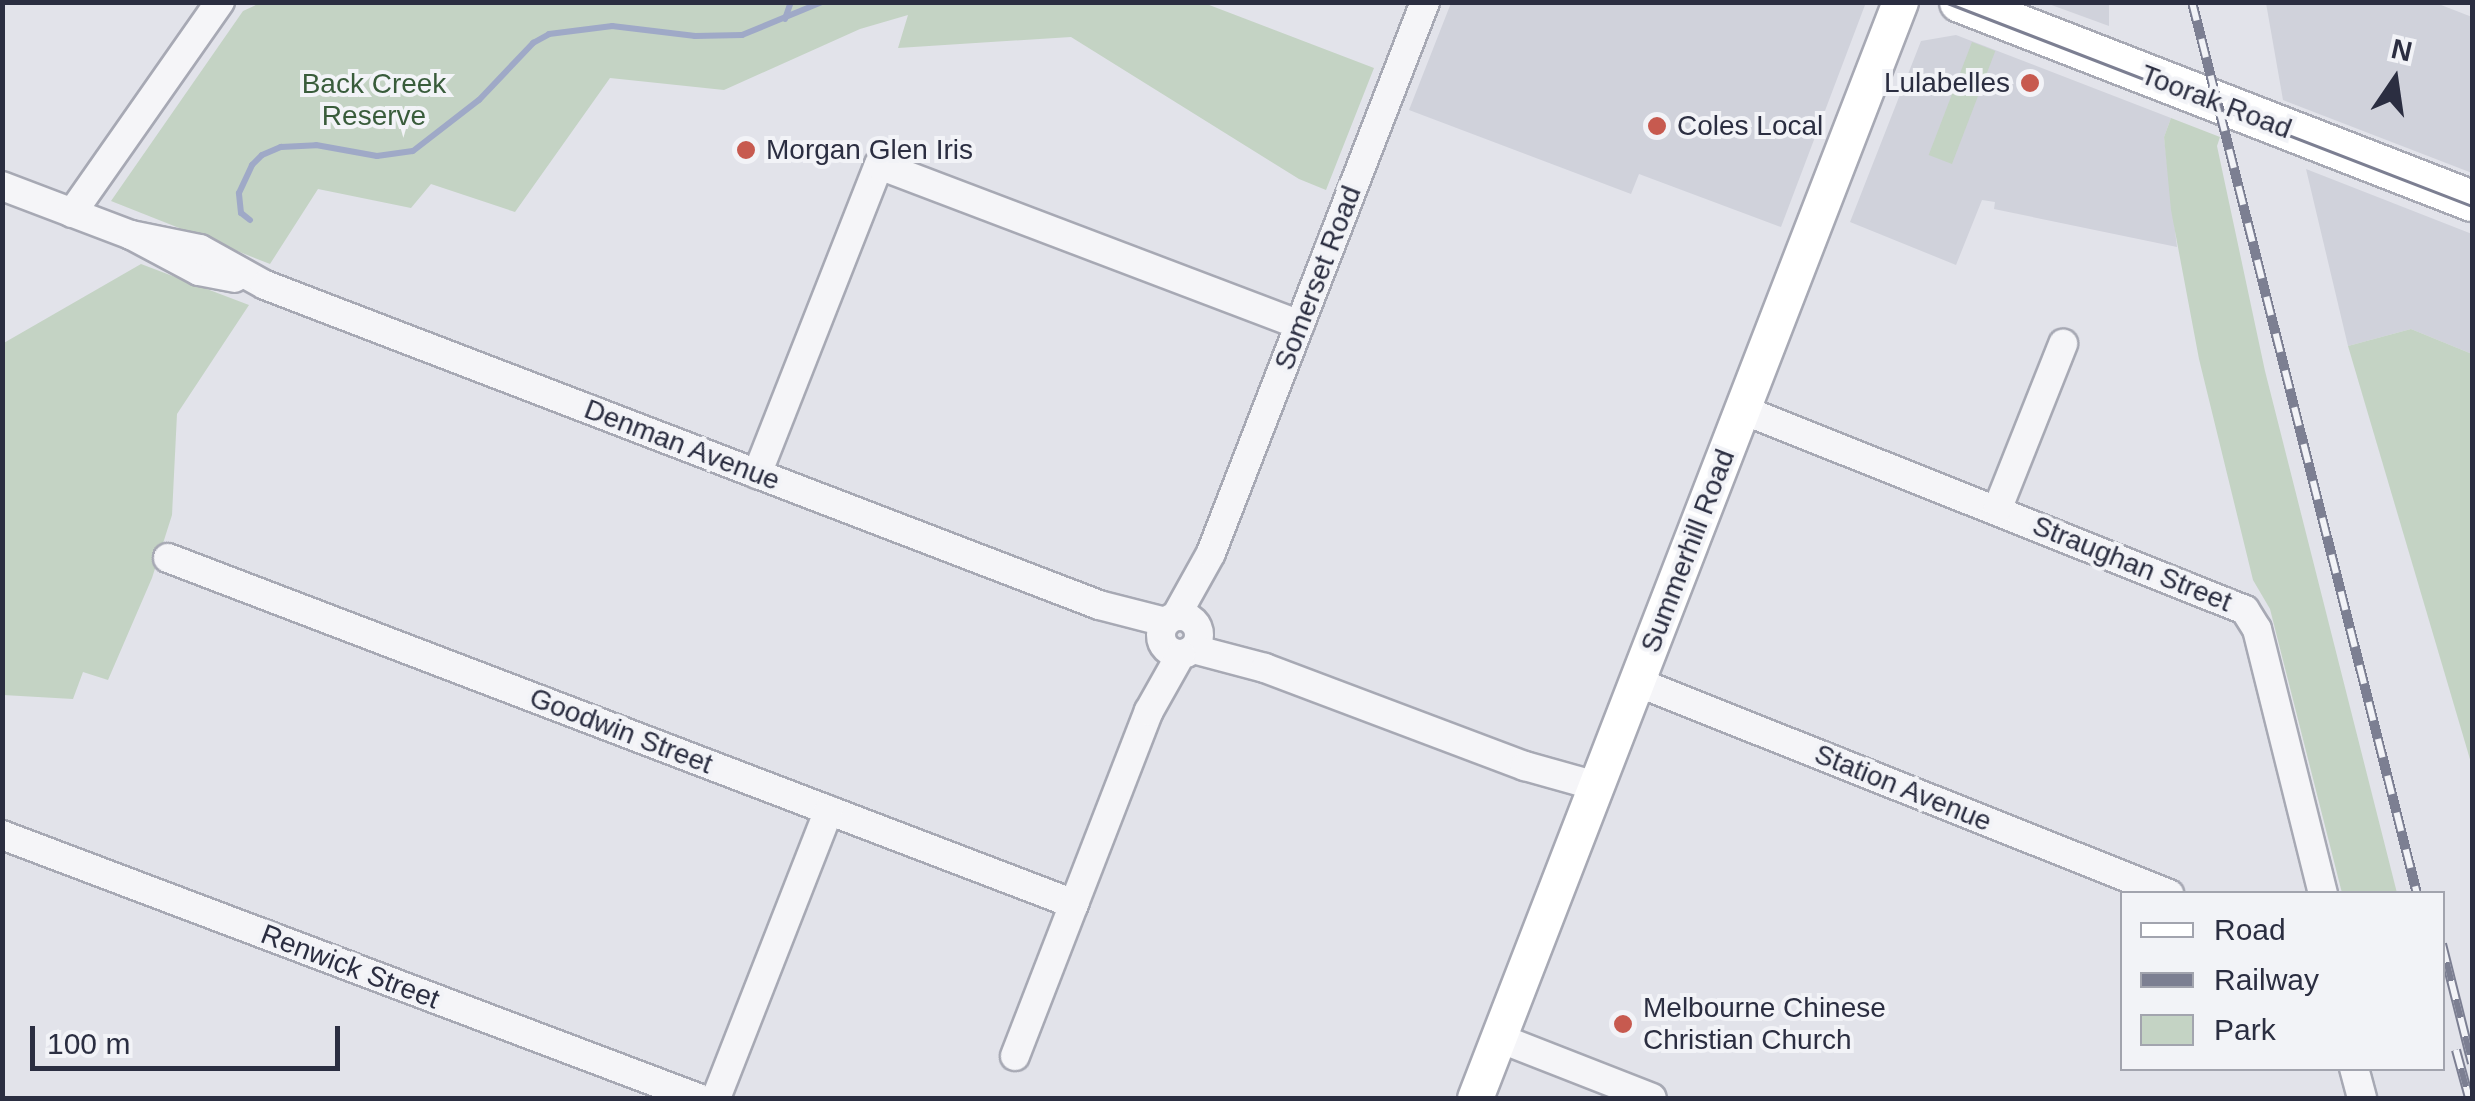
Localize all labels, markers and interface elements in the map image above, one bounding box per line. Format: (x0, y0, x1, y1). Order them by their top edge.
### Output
north arrow (2345, 30, 2445, 130)
text: N (2389, 33, 2415, 68)
street label: Toorak Road (2136, 58, 2296, 146)
place label: Lulabelles (1884, 66, 2010, 100)
park label: Back Creek Reserve (302, 67, 446, 133)
marker: Lulabelles (2019, 72, 2041, 94)
place label: Coles Local (1677, 109, 1823, 143)
marker: Coles Local (1646, 115, 1668, 137)
place label: Morgan Glen Iris (766, 133, 973, 167)
marker: Morgan Glen Iris (735, 139, 757, 161)
street label: Somerset Road (1267, 181, 1369, 375)
street label: Denman Avenue (579, 392, 785, 498)
street label: Summerhill Road (1634, 445, 1742, 657)
street label: Straughan Street (2028, 509, 2236, 619)
street label: Goodwin Street (525, 681, 717, 781)
street label: Station Avenue (1809, 737, 1997, 839)
legend (2120, 891, 2445, 1071)
text: Road (2214, 913, 2286, 946)
street label: Renwick Street (256, 918, 444, 1016)
text: Railway (2214, 963, 2319, 996)
place label: Melbourne Chinese Christian Church (1643, 991, 1886, 1057)
scale bar (35, 1006, 345, 1068)
marker: Melbourne Chinese Christian Church (1612, 1013, 1634, 1035)
text: Park (2214, 1013, 2276, 1046)
text: 100 m (47, 1027, 130, 1060)

